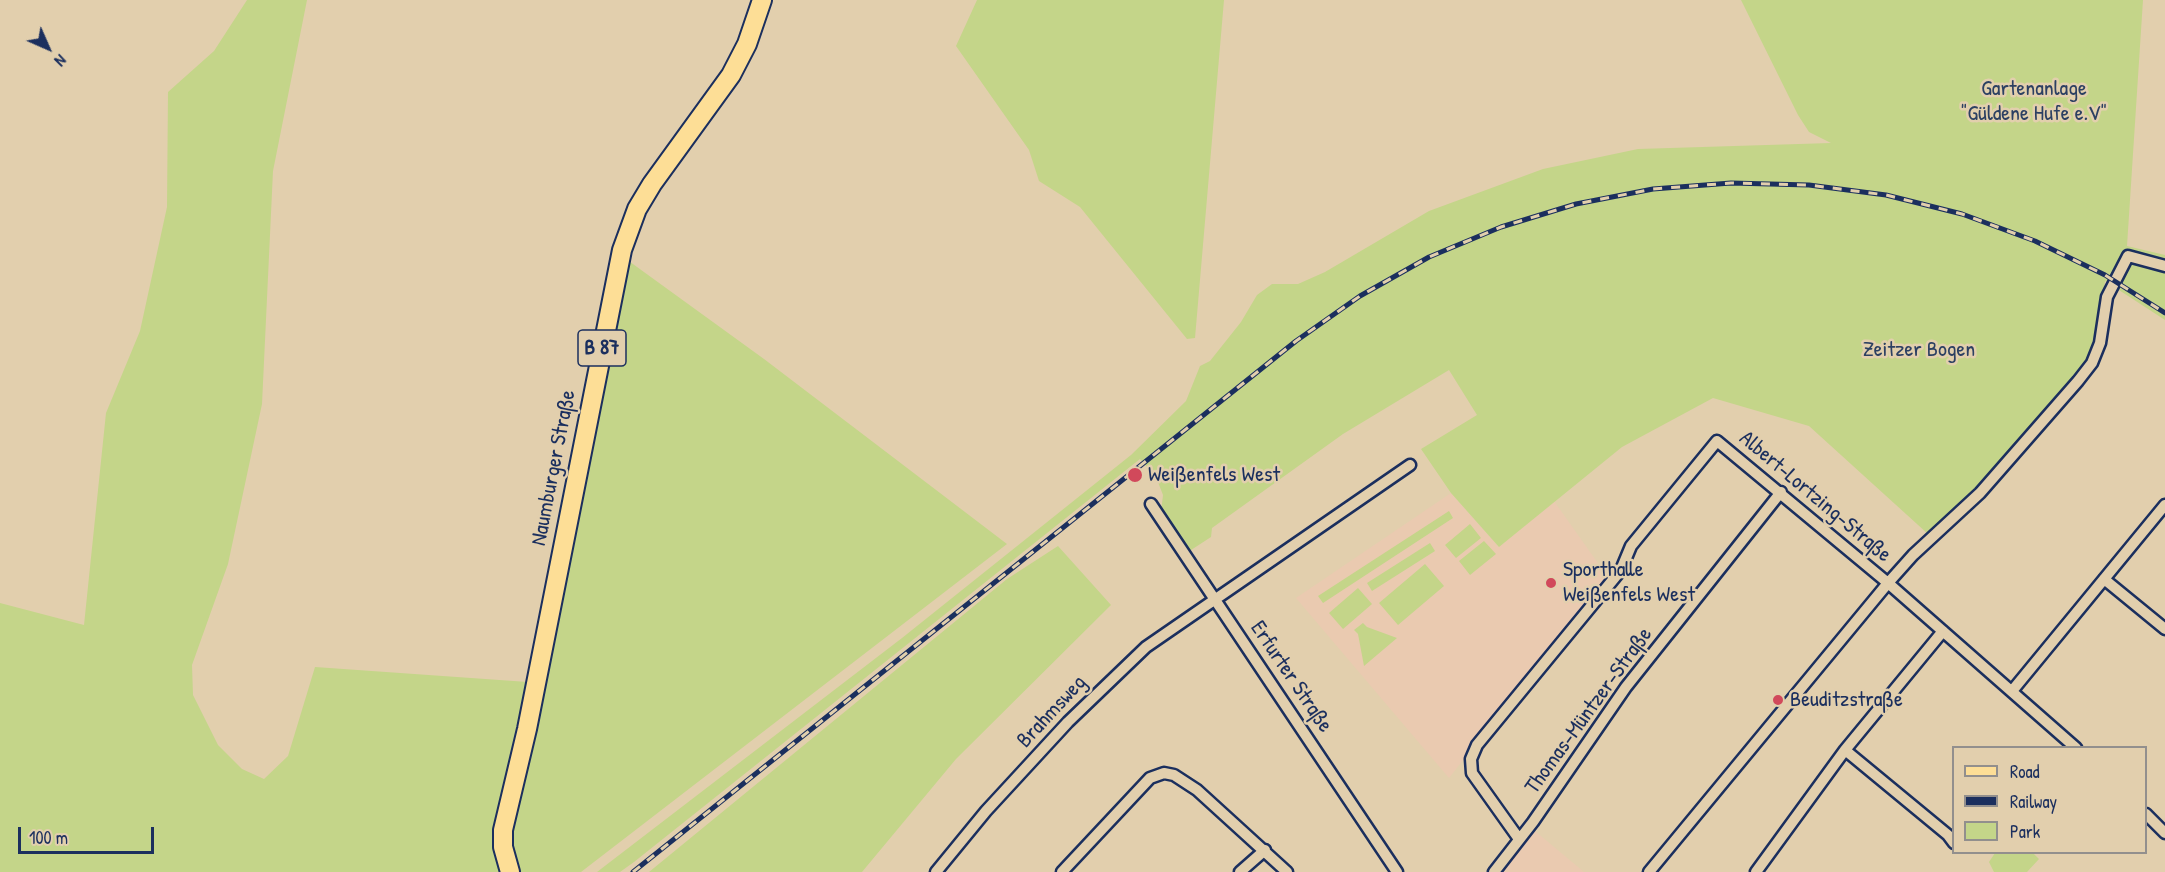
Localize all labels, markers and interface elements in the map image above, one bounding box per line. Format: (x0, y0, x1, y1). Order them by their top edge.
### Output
north arrow (18, 18, 78, 78)
text: N (50, 50, 72, 72)
park label: Gartenanlage "Güldene Hufe e.V" (1961, 76, 2107, 128)
road number: B 87 (578, 330, 626, 366)
park label: Zeitzer Bogen (1863, 337, 1975, 363)
street label: Naumburger Straße (526, 388, 582, 548)
street label: Albert-Lortzing-Straße (1734, 426, 1896, 568)
place label: Weißenfels West (1148, 462, 1280, 488)
marker: Weißenfels West (1126, 466, 1144, 484)
place label: Sporthalle Weißenfels West (1563, 557, 1695, 608)
marker: Sporthalle Weißenfels West (1544, 576, 1558, 590)
street label: Erfurter Straße (1244, 616, 1338, 738)
street label: Thomas-Müntzer-Straße (1520, 623, 1658, 799)
street label: Brahmsweg (1012, 670, 1092, 754)
place label: Beuditzstraße (1790, 687, 1903, 713)
marker: Beuditzstraße (1771, 693, 1785, 707)
legend (1952, 746, 2147, 854)
text: Road (2010, 759, 2040, 784)
text: Railway (2010, 789, 2057, 814)
scale bar (21, 815, 158, 853)
text: Park (2010, 819, 2040, 844)
text: 100 m (29, 825, 68, 850)

